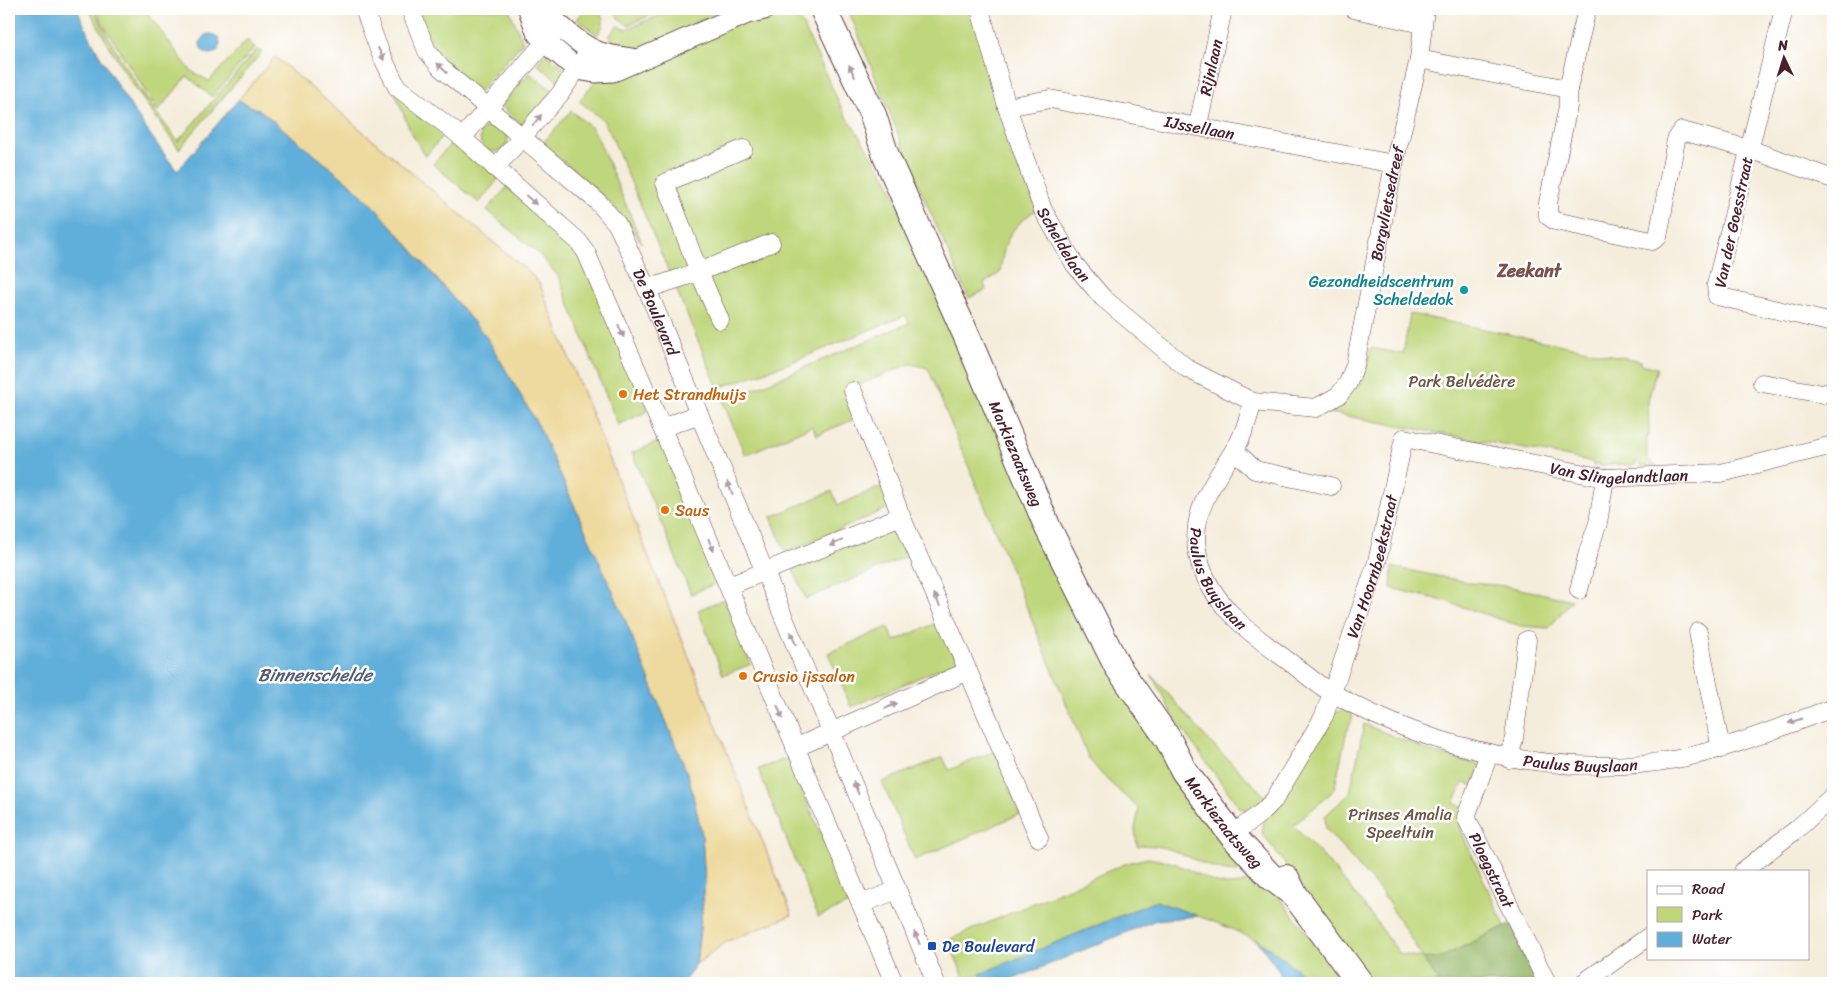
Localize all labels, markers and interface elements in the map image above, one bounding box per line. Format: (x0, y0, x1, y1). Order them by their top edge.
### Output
north arrow (1760, 32, 1810, 82)
text: N (1776, 33, 1789, 58)
street label: Rijnlaan (1191, 36, 1231, 98)
one-way arrow (378, 47, 386, 61)
one-way arrow (436, 62, 448, 74)
one-way arrow (848, 64, 856, 78)
street label: IJssellaan (1161, 107, 1237, 149)
one-way arrow (532, 114, 543, 127)
street label: Borgvlietsedreef (1362, 141, 1413, 264)
street label: Van der Goesstraat (1705, 154, 1762, 290)
one-way arrow (525, 194, 537, 206)
street label: Scheldelaan (1029, 201, 1098, 290)
district label: Zeekant (1496, 255, 1563, 287)
street label: De Boulevard (624, 264, 688, 362)
place label: Gezondheidscentrum Scheldedok (1309, 267, 1454, 314)
marker: Gezondheidscentrum Scheldedok (1458, 284, 1470, 296)
one-way arrow (617, 324, 625, 338)
park label: Park Belvédère (1408, 367, 1516, 396)
place label: Het Strandhuijs (633, 380, 747, 409)
marker: Het Strandhuijs (617, 388, 629, 400)
street label: Markiezaatsweg (980, 396, 1051, 511)
street label: Van Slingelandtlaan (1547, 453, 1689, 493)
one-way arrow (726, 480, 734, 495)
street label: Van Hoornbeekstraat (1338, 491, 1406, 642)
place label: Saus (675, 496, 710, 525)
marker: Saus (659, 504, 671, 516)
street label: Paulus Buyslaan (1181, 527, 1254, 638)
one-way arrow (708, 538, 716, 552)
one-way arrow (829, 539, 843, 547)
one-way arrow (933, 593, 941, 607)
one-way arrow (789, 631, 797, 645)
water label: Binnenschelde (258, 659, 374, 691)
place label: Crusio ijssalon (753, 662, 855, 691)
marker: Crusio ijssalon (737, 670, 749, 682)
one-way arrow (884, 702, 898, 710)
one-way arrow (776, 705, 784, 720)
one-way arrow (1787, 717, 1802, 725)
street label: Paulus Buyslaan (1521, 746, 1639, 781)
street label: Markiezaatsweg (1177, 769, 1271, 876)
one-way arrow (851, 781, 859, 795)
park label: Prinses Amalia Speeltuin (1348, 800, 1453, 847)
street label: Ploegstraat (1461, 827, 1523, 914)
legend (1647, 870, 1810, 960)
text: Road (1692, 876, 1725, 902)
text: Park (1692, 902, 1723, 928)
text: Water (1692, 926, 1732, 952)
one-way arrow (913, 931, 921, 945)
place label: De Boulevard (942, 932, 1036, 961)
marker: De Boulevard (926, 940, 938, 952)

